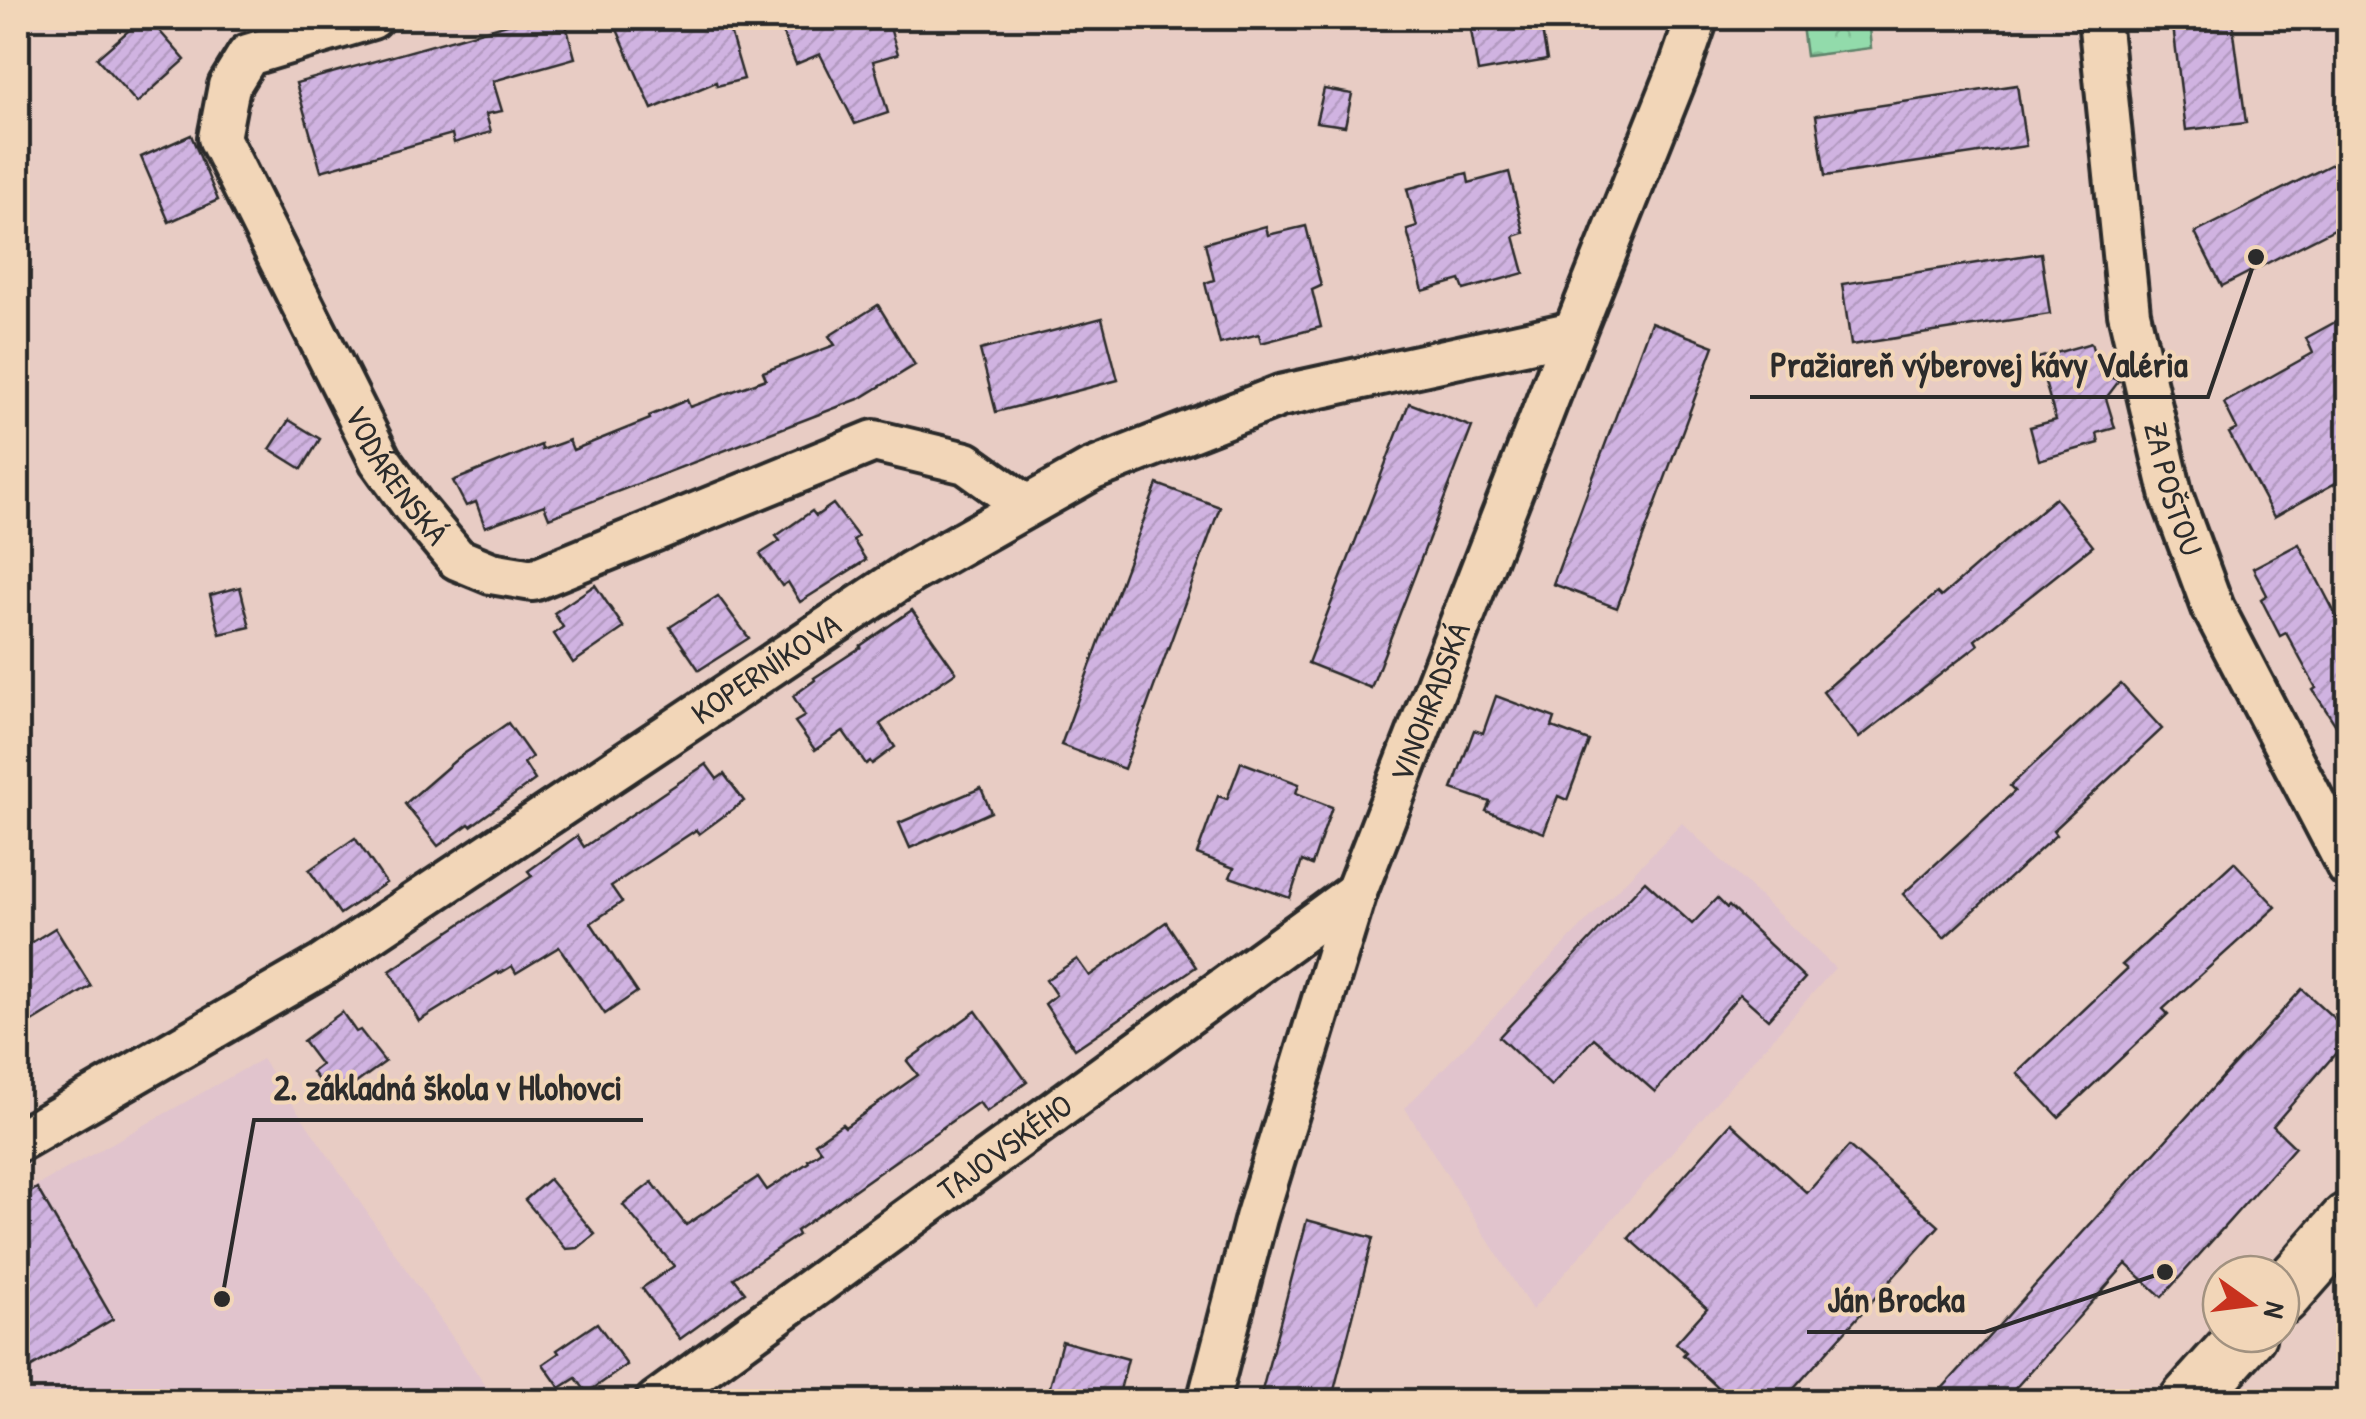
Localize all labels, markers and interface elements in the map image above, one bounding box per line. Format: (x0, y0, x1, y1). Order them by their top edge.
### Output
callout: Pražiareň výberovej kávy Valéria (1750, 332, 2208, 397)
text: Pražiareň výberovej kávy Valéria (1770, 341, 2188, 389)
street label: VODÁRENSKÁ (335, 398, 459, 554)
street label: ZA POŠTOU (2134, 418, 2214, 562)
street label: KOPERNÍKOVA (683, 603, 849, 734)
street label: VINOHRADSKÁ (1379, 616, 1480, 788)
callout: 2. základná škola v Hlohovci (254, 1055, 643, 1120)
text: 2. základná škola v Hlohovci (274, 1064, 622, 1111)
street label: TAJOVSKÉHO (929, 1084, 1081, 1211)
north arrow (2201, 1254, 2301, 1354)
callout: Ján Brocka (1807, 1267, 1985, 1332)
text: Ján Brocka (1827, 1276, 1965, 1323)
text: N (2255, 1298, 2295, 1322)

